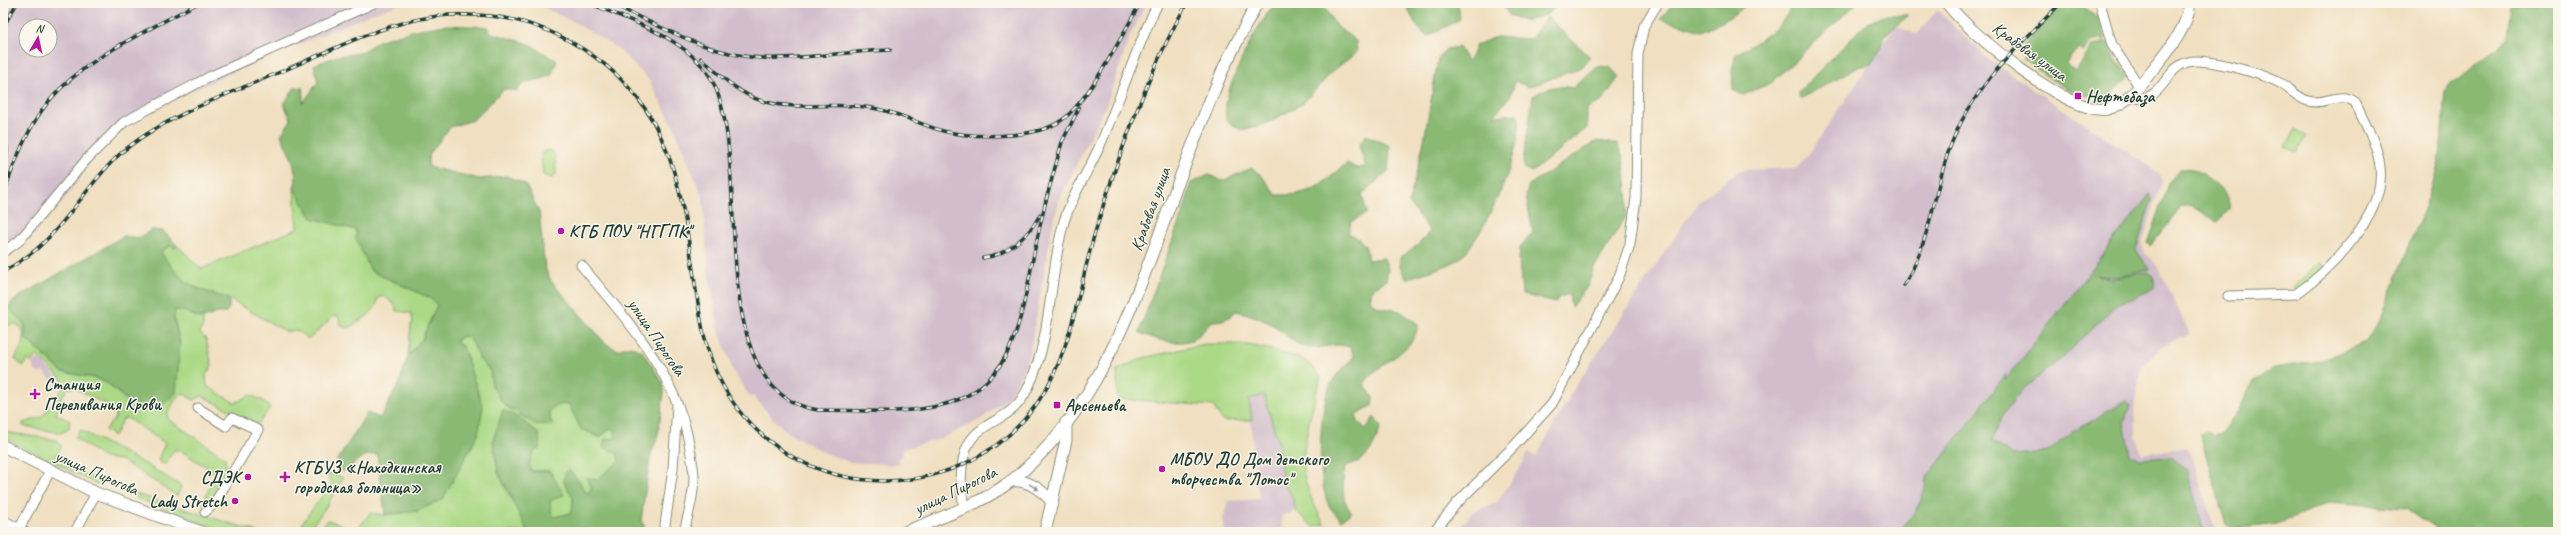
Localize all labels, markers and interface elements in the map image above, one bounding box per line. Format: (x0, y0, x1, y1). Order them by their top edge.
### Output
street label: Крабовая улица (1988, 17, 2072, 86)
north arrow (18, 18, 58, 58)
text: N (35, 21, 46, 36)
place label: Нефтебаза (2086, 86, 2156, 108)
marker: Нефтебаза (2073, 91, 2083, 101)
street label: Крабовая улица (1126, 163, 1176, 254)
place label: КГБ ПОУ "НГГПК" (569, 221, 695, 242)
marker: КГБ ПОУ "НГГПК" (556, 226, 566, 236)
street label: улица Пирогова (622, 294, 691, 381)
place label: Станция Переливания Крови (44, 374, 162, 415)
marker: Станция Переливания Крови (29, 388, 41, 400)
place label: Арсеньева (1065, 395, 1127, 416)
marker: Арсеньева (1052, 400, 1062, 410)
street label: улица Пирогова (51, 444, 143, 501)
place label: МБОУ ДО Дом детского творчества "Лотос" (1170, 449, 1330, 490)
place label: КГБУЗ «Находкинская городская больница» (294, 457, 441, 498)
street label: улица Пирогова (910, 461, 1001, 520)
marker: МБОУ ДО Дом детского творчества "Лотос" (1157, 464, 1167, 474)
place label: СДЭК (201, 467, 243, 488)
marker: КГБУЗ «Находкинская городская больница» (279, 471, 291, 483)
marker: СДЭК (243, 472, 253, 482)
one-way arrow (1028, 483, 1040, 490)
place label: Lady Stretch (149, 491, 228, 512)
marker: Lady Stretch (230, 496, 240, 506)

